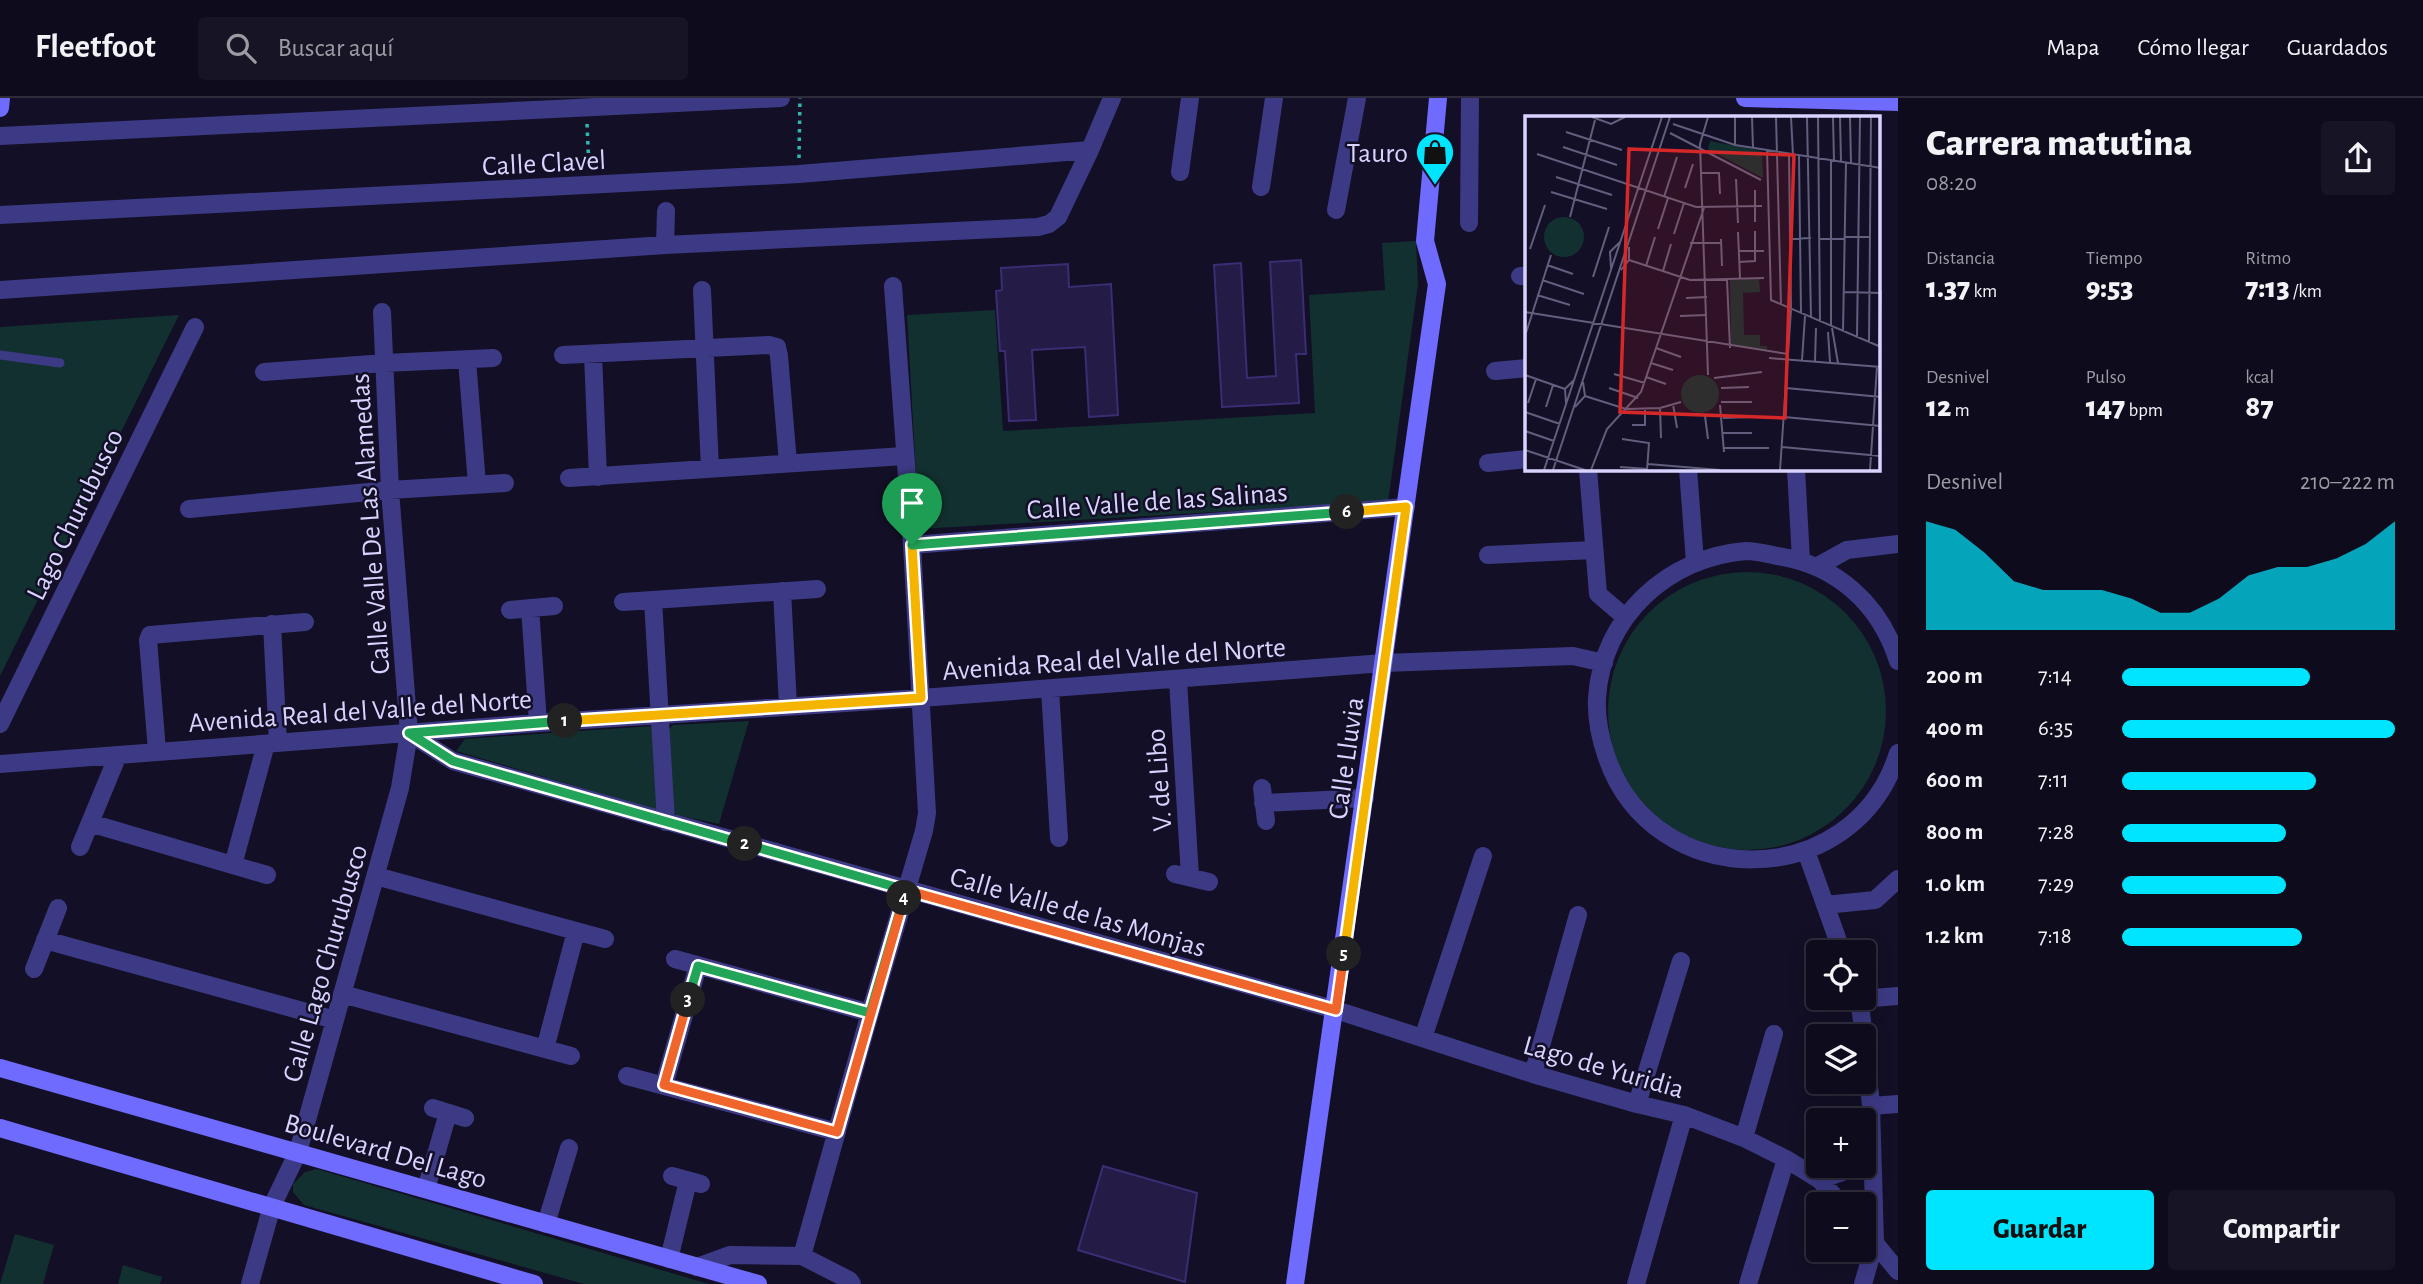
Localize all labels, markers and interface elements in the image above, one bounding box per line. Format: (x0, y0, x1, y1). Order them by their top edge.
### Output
search box (198, 17, 688, 80)
icon: search (222, 29, 260, 67)
text: Fleetfoot (35, 31, 156, 64)
text: Buscar aquí (278, 35, 393, 61)
text: Mapa (2046, 36, 2100, 60)
text: Cómo llegar (2138, 36, 2249, 60)
text: Guardados (2287, 36, 2388, 60)
inset map (1525, 116, 1881, 471)
button: share (2321, 121, 2395, 195)
text: Carrera matutina (1926, 125, 2192, 163)
shop icon: Tauro (1414, 131, 1456, 186)
place label: Tauro (1346, 140, 1408, 168)
street label: Calle Clavel (481, 147, 607, 181)
text: 08:20 (1926, 172, 1977, 195)
text: Distancia (1926, 249, 1995, 268)
text: Tiempo (2086, 249, 2143, 268)
text: Ritmo (2245, 249, 2291, 268)
text: 1.37 (1926, 273, 1970, 303)
text: 9:53 (2086, 273, 2134, 303)
text: 7:13 (2245, 273, 2290, 303)
text: km (1970, 282, 1997, 301)
text: /km (2290, 282, 2322, 301)
text: Desnivel (1926, 368, 1990, 387)
text: Pulso (2086, 368, 2126, 387)
text: kcal (2245, 368, 2274, 387)
street label: Calle Valle De Las Alamedas (347, 373, 395, 675)
text: 12 (1926, 392, 1951, 422)
text: 147 (2086, 392, 2125, 422)
text: 87 (2245, 392, 2274, 422)
text: m (1951, 401, 1970, 420)
text: bpm (2125, 401, 2163, 420)
street label: Lago Churubusco (22, 425, 129, 605)
text: Desnivel (1926, 471, 2003, 494)
text: 210–222 m (2300, 471, 2395, 494)
pin (882, 473, 942, 545)
street label: Calle Valle de las Salinas (1026, 479, 1288, 525)
icon: arrive (893, 484, 931, 522)
pin: 6 (1330, 494, 1364, 530)
text: 6 (1342, 502, 1351, 521)
street label: Avenida Real del Valle del Norte (941, 634, 1287, 686)
text: 200 m (1926, 665, 1983, 688)
text: 7:14 (2038, 665, 2072, 688)
street label: Avenida Real del Valle del Norte (187, 686, 533, 738)
street label: Calle Lluvia (1325, 695, 1369, 821)
pin: 1 (548, 704, 582, 738)
text: 1 (561, 711, 568, 730)
text: 400 m (1926, 717, 1984, 740)
text: 6:35 (2038, 717, 2073, 740)
street label: V. de Libo (1142, 728, 1178, 832)
text: 600 m (1926, 769, 1983, 792)
text: 7:11 (2038, 769, 2069, 792)
text: 800 m (1926, 821, 1983, 844)
text: 7:28 (2038, 821, 2074, 844)
pin: 2 (728, 826, 762, 862)
text: 2 (740, 834, 749, 853)
street label: Calle Lago Churubusco (279, 842, 373, 1085)
street label: Calle Valle de las Monjas (946, 863, 1208, 963)
text: 1.0 km (1926, 873, 1985, 896)
text: 7:29 (2038, 873, 2074, 896)
pin: 4 (886, 880, 922, 916)
text: 4 (899, 888, 908, 907)
text: 1.2 km (1926, 925, 1984, 948)
text: 7:18 (2038, 925, 2072, 948)
pin: 5 (1326, 936, 1362, 972)
map controls (1806, 940, 1876, 1262)
button: locate (1806, 940, 1876, 1010)
text: 5 (1339, 944, 1348, 963)
pin: 3 (670, 982, 706, 1018)
text: 3 (683, 990, 692, 1009)
button: layers (1806, 1024, 1876, 1094)
street label: Lago de Yuridia (1520, 1032, 1687, 1104)
button: + (1806, 1108, 1876, 1178)
street label: Boulevard Del Lago (281, 1110, 490, 1194)
button: Guardar (1926, 1190, 2154, 1270)
button: Compartir (2168, 1190, 2395, 1270)
button: − (1806, 1192, 1876, 1262)

